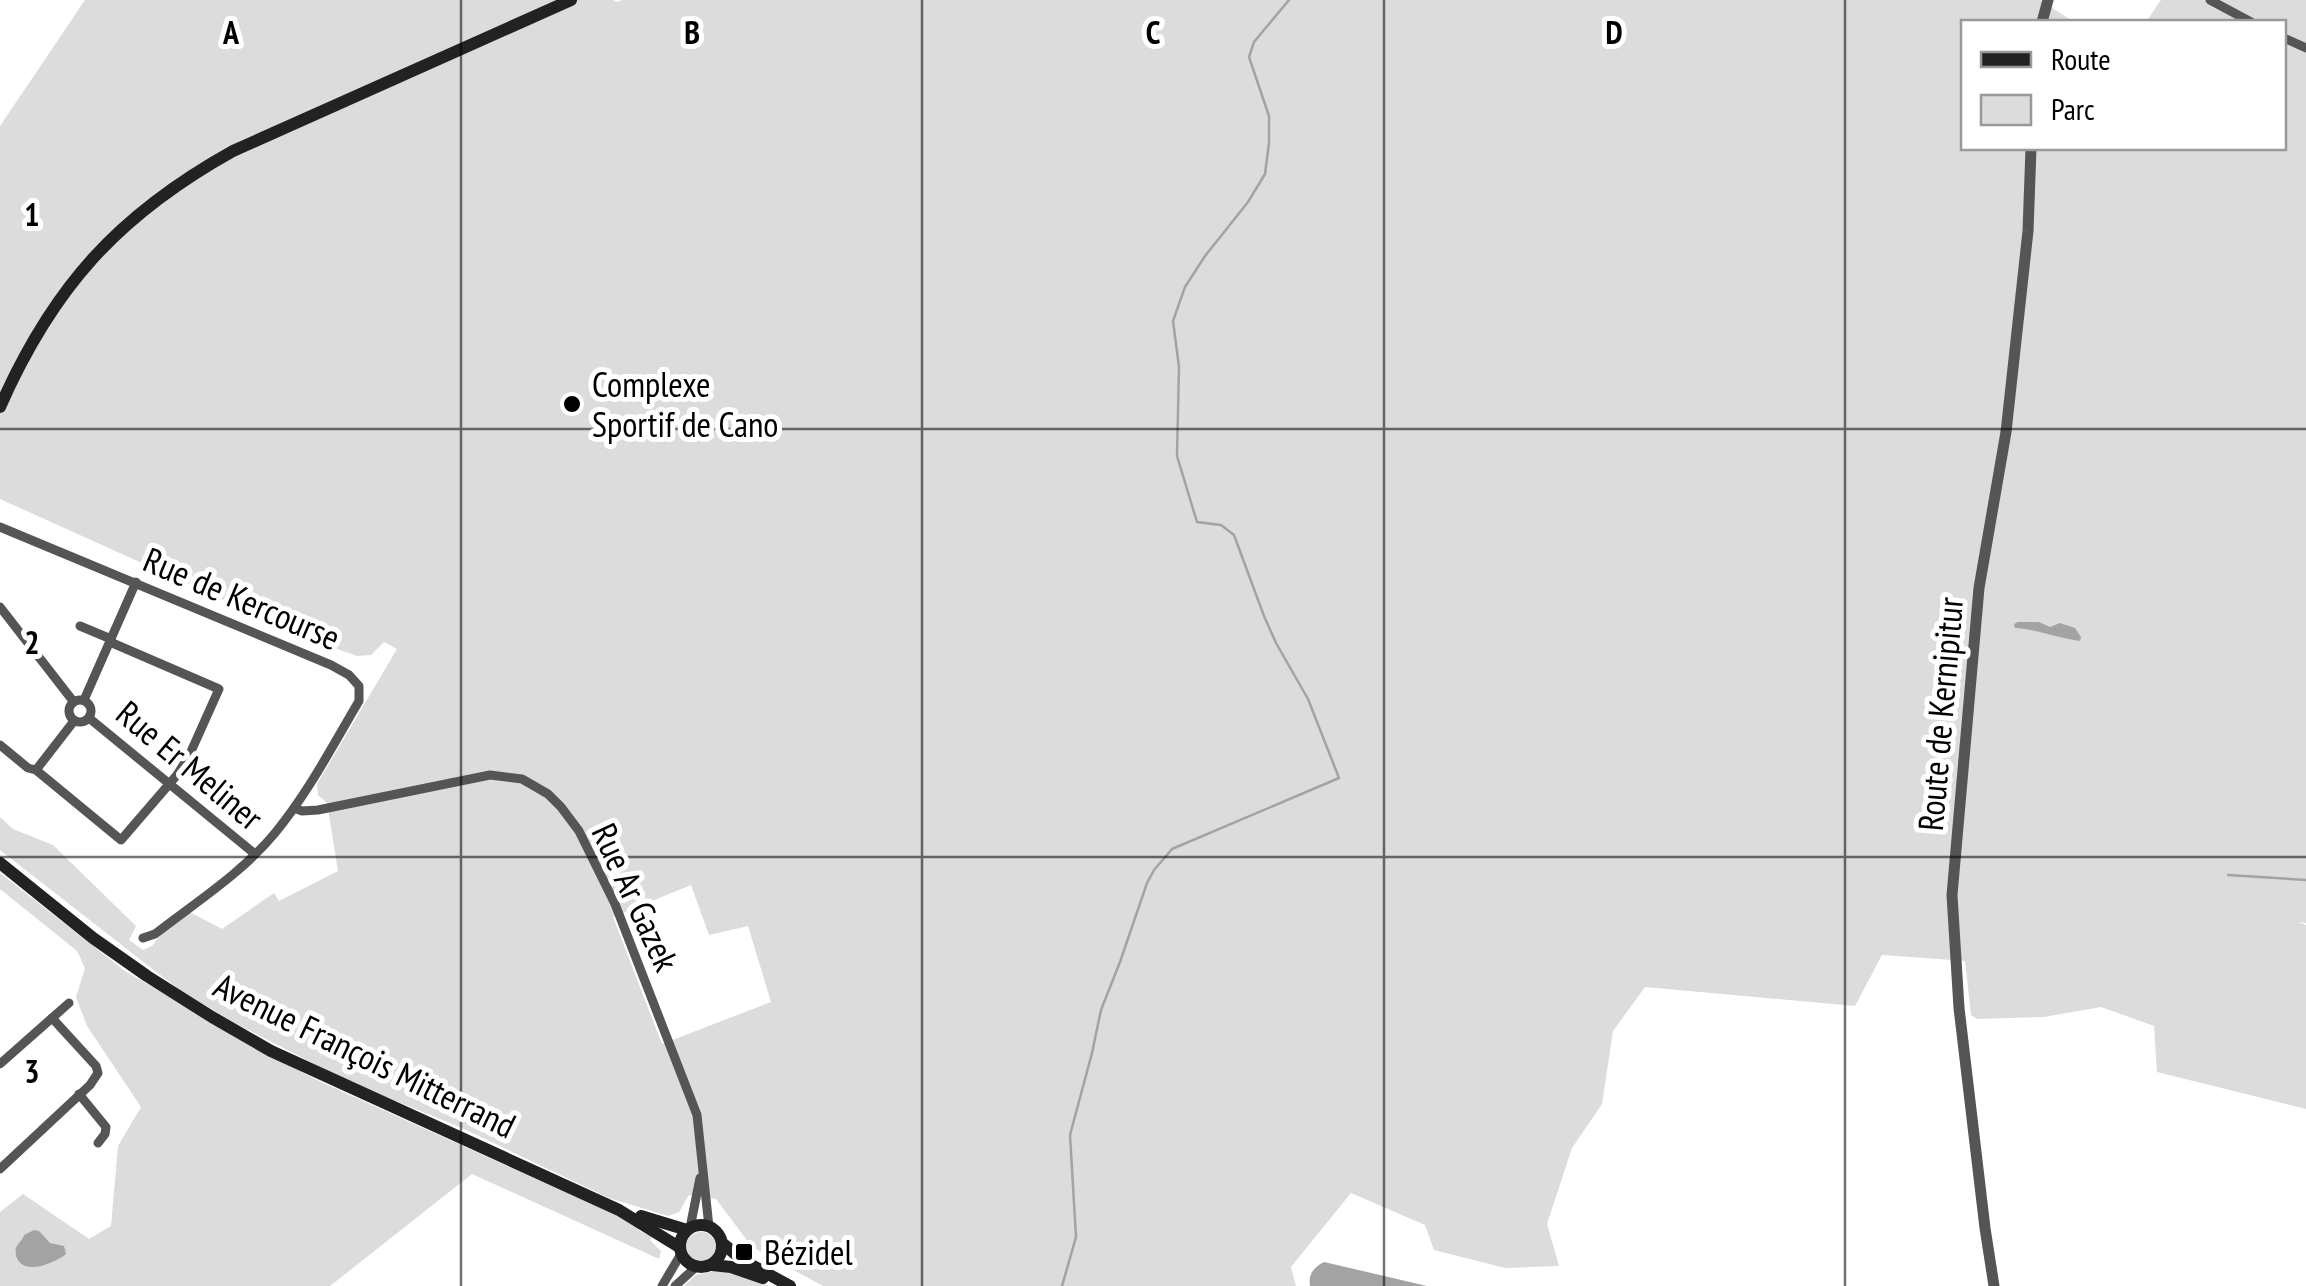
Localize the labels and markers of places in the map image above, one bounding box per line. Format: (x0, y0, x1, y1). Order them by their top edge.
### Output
place label: Complexe Sportif de Cano (592, 361, 778, 447)
marker: Complexe Sportif de Cano (561, 393, 583, 415)
place label: Bézidel (764, 1229, 853, 1275)
marker: Bézidel (733, 1241, 755, 1263)

